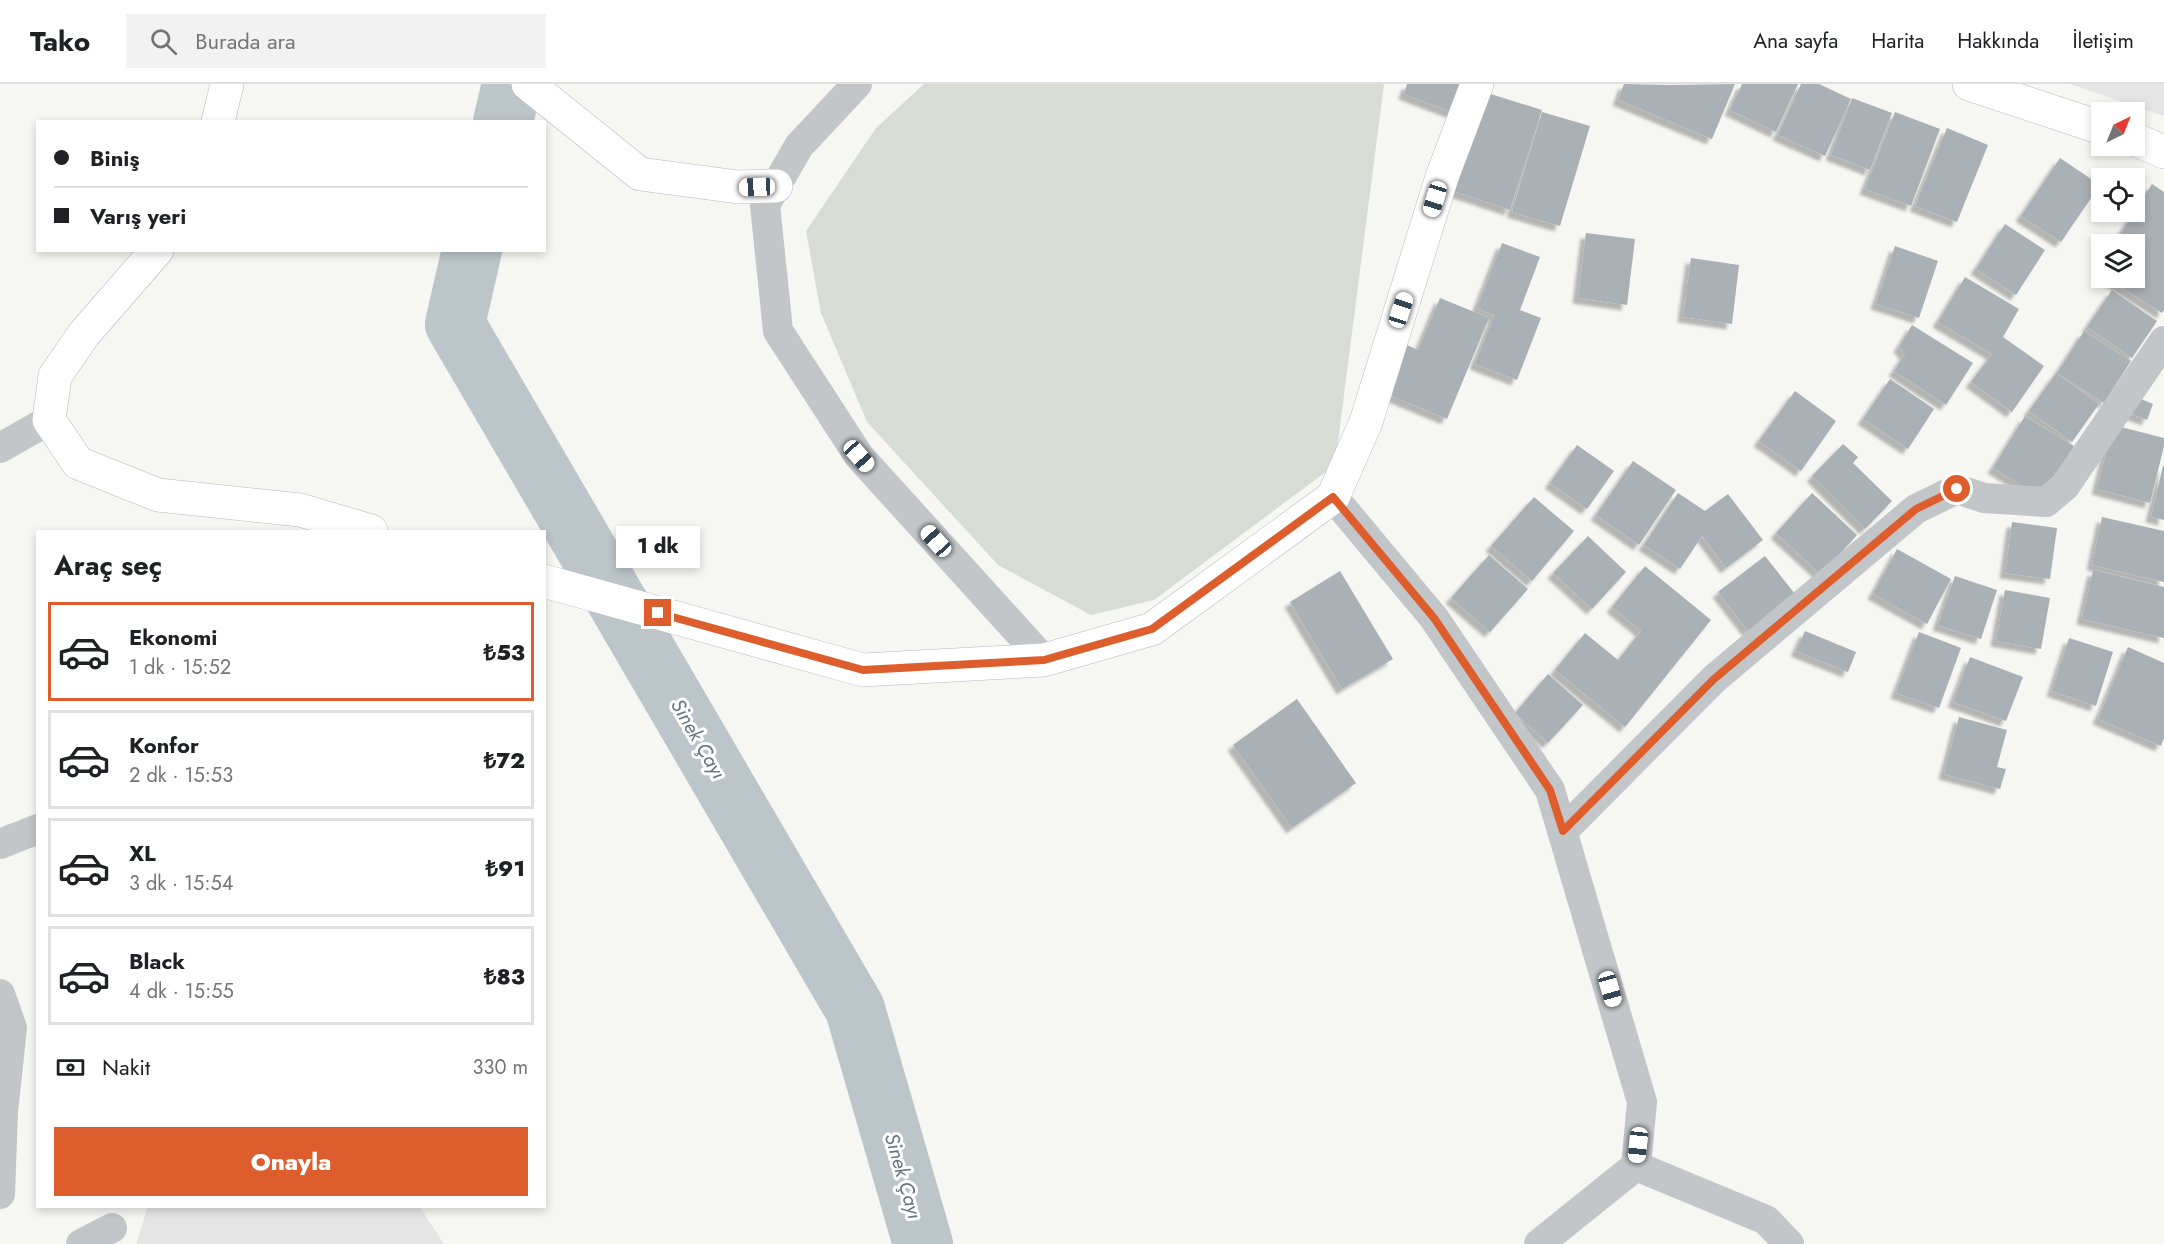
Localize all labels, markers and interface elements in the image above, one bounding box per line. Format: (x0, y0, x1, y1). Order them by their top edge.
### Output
search box (126, 14, 546, 68)
text: Tako (30, 21, 90, 62)
icon: search (147, 25, 180, 58)
text: Burada ara (195, 25, 296, 57)
text: Ana sayfa (1753, 26, 1838, 56)
text: Harita (1871, 26, 1924, 56)
text: Hakkında (1957, 26, 2039, 56)
text: İletişim (2072, 26, 2134, 56)
north arrow (2091, 102, 2145, 156)
map controls (2091, 102, 2145, 288)
text: Biniş (90, 142, 139, 174)
button: locate (2091, 168, 2145, 222)
car (739, 177, 775, 197)
car (1421, 179, 1449, 219)
text: Varış yeri (90, 200, 186, 232)
button: layers (2091, 234, 2145, 288)
car (1387, 290, 1415, 330)
car (840, 437, 878, 475)
route start (1943, 475, 1970, 502)
car (917, 522, 955, 560)
callout: 1 dk (616, 526, 700, 568)
text: 1 dk (637, 532, 679, 561)
text: Araç seç (54, 546, 162, 585)
route end (644, 599, 671, 626)
text: Ekonomi (129, 621, 217, 653)
icon: car (57, 625, 111, 679)
text: ₺53 (484, 636, 525, 668)
text: 1 dk · 15:52 (129, 653, 231, 682)
water label: Sinek Çayı (663, 694, 733, 784)
text: Konfor (129, 729, 199, 761)
icon: car (57, 733, 111, 787)
text: ₺72 (484, 744, 525, 776)
text: 2 dk · 15:53 (129, 761, 233, 790)
text: XL (129, 837, 156, 869)
icon: car (57, 841, 111, 895)
text: ₺91 (485, 852, 525, 884)
text: 3 dk · 15:54 (129, 869, 233, 898)
text: Black (129, 945, 185, 977)
icon: car (57, 949, 111, 1003)
text: ₺83 (484, 960, 525, 992)
car (1596, 969, 1624, 1009)
text: 4 dk · 15:55 (129, 977, 234, 1006)
icon: cash (54, 1051, 87, 1084)
text: Nakit (102, 1051, 150, 1083)
text: 330 m (473, 1053, 528, 1082)
car (1627, 1126, 1649, 1164)
button: Onayla (54, 1127, 528, 1196)
water label: Sinek Çayı (877, 1130, 929, 1222)

